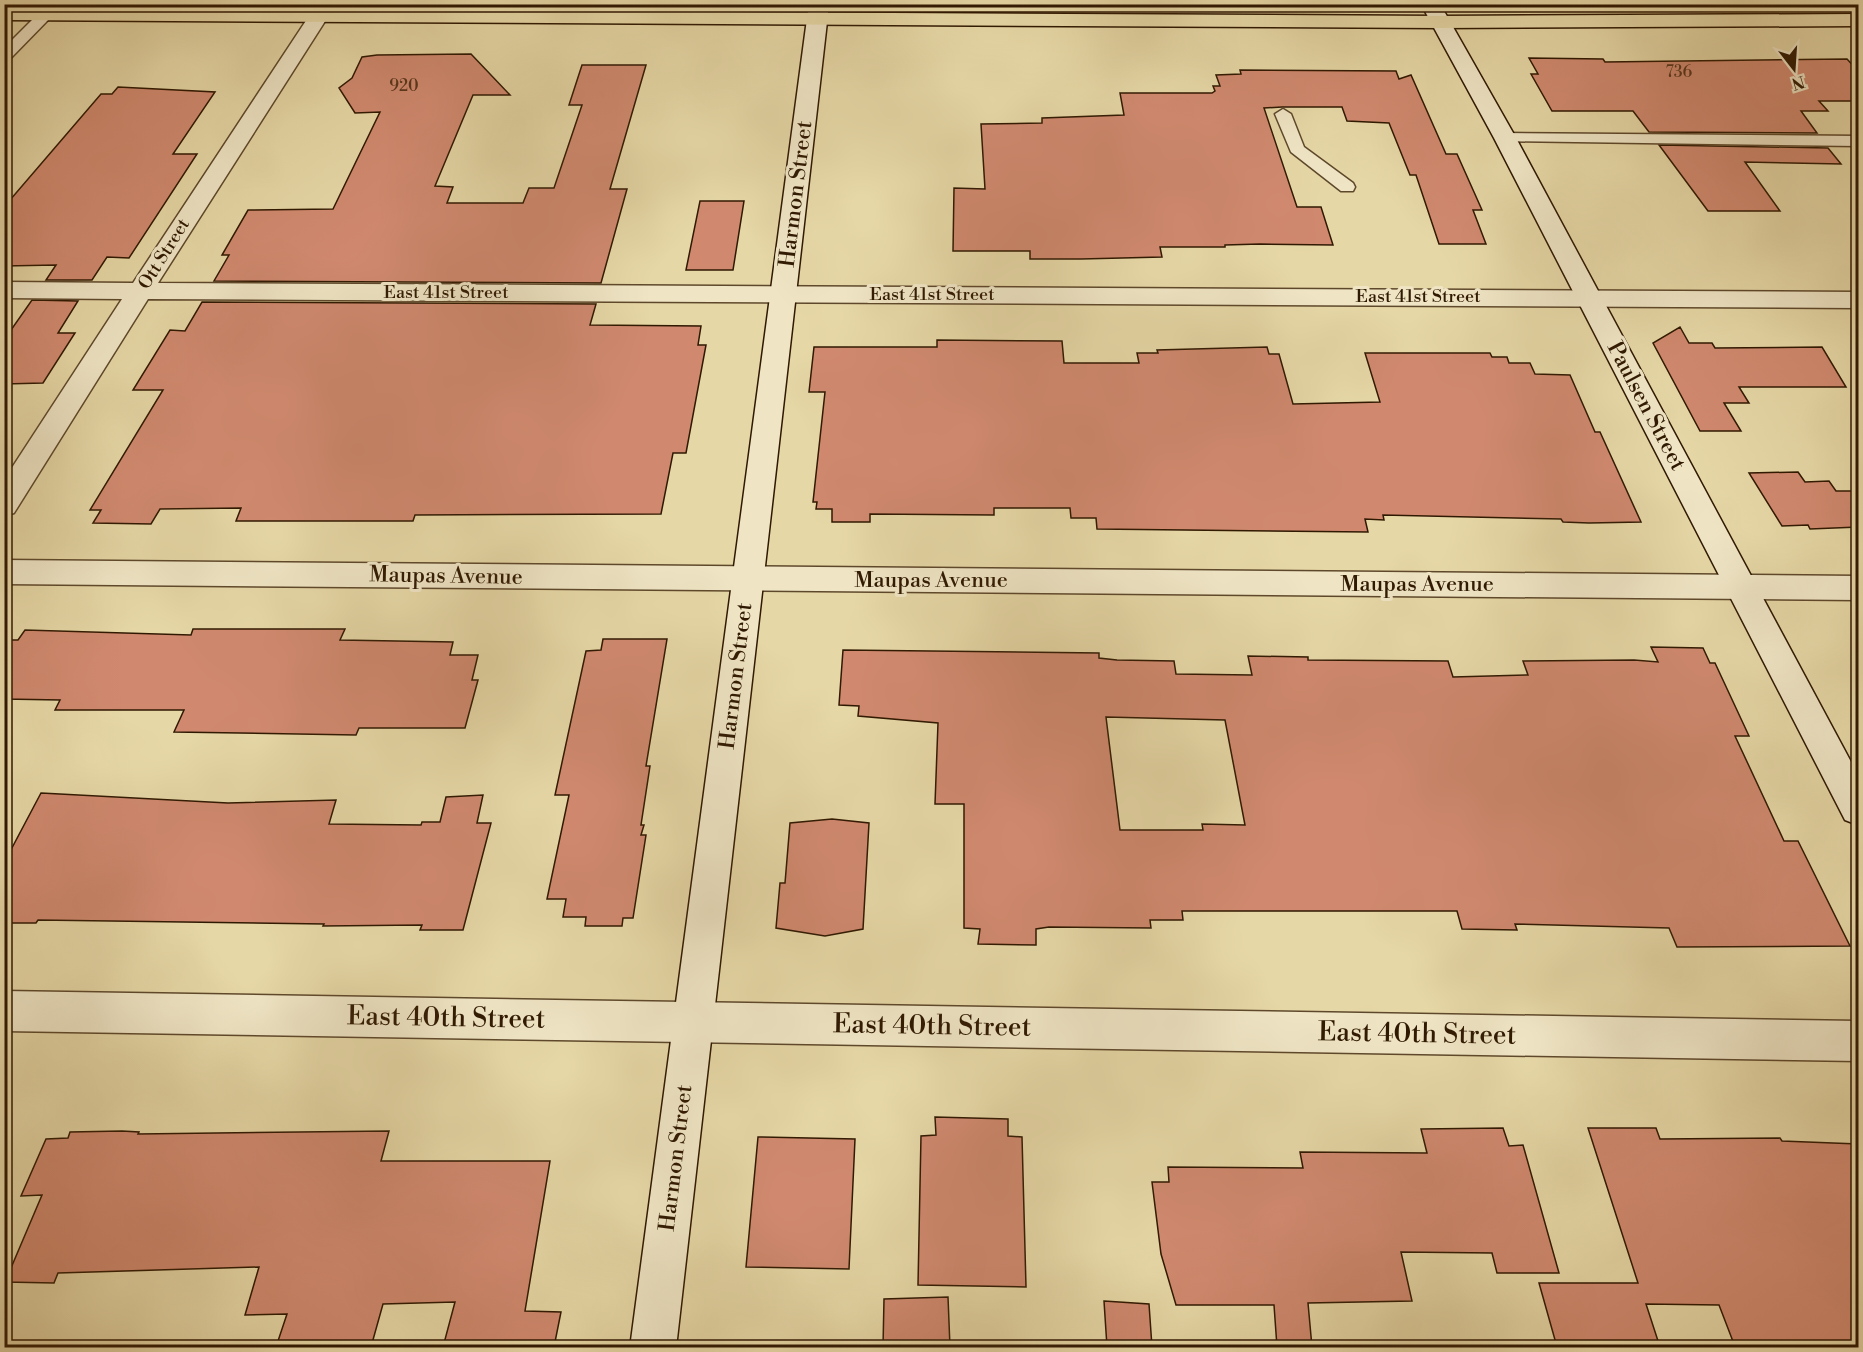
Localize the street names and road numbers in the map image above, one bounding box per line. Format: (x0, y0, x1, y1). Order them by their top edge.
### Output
street label: Harmon Street (774, 119, 818, 269)
street label: Ott Street (133, 214, 195, 294)
street label: East 41st Street (383, 281, 509, 304)
street label: East 41st Street (869, 283, 995, 306)
street label: East 41st Street (1355, 285, 1481, 308)
street label: Paulsen Street (1601, 337, 1691, 475)
street label: Maupas Avenue (369, 561, 523, 591)
street label: Maupas Avenue (854, 567, 1008, 594)
street label: Maupas Avenue (1340, 571, 1494, 598)
street label: Harmon Street (714, 601, 758, 751)
street label: East 40th Street (347, 999, 546, 1037)
street label: East 40th Street (833, 1007, 1032, 1045)
street label: East 40th Street (1318, 1015, 1517, 1053)
street label: Harmon Street (654, 1083, 698, 1233)

